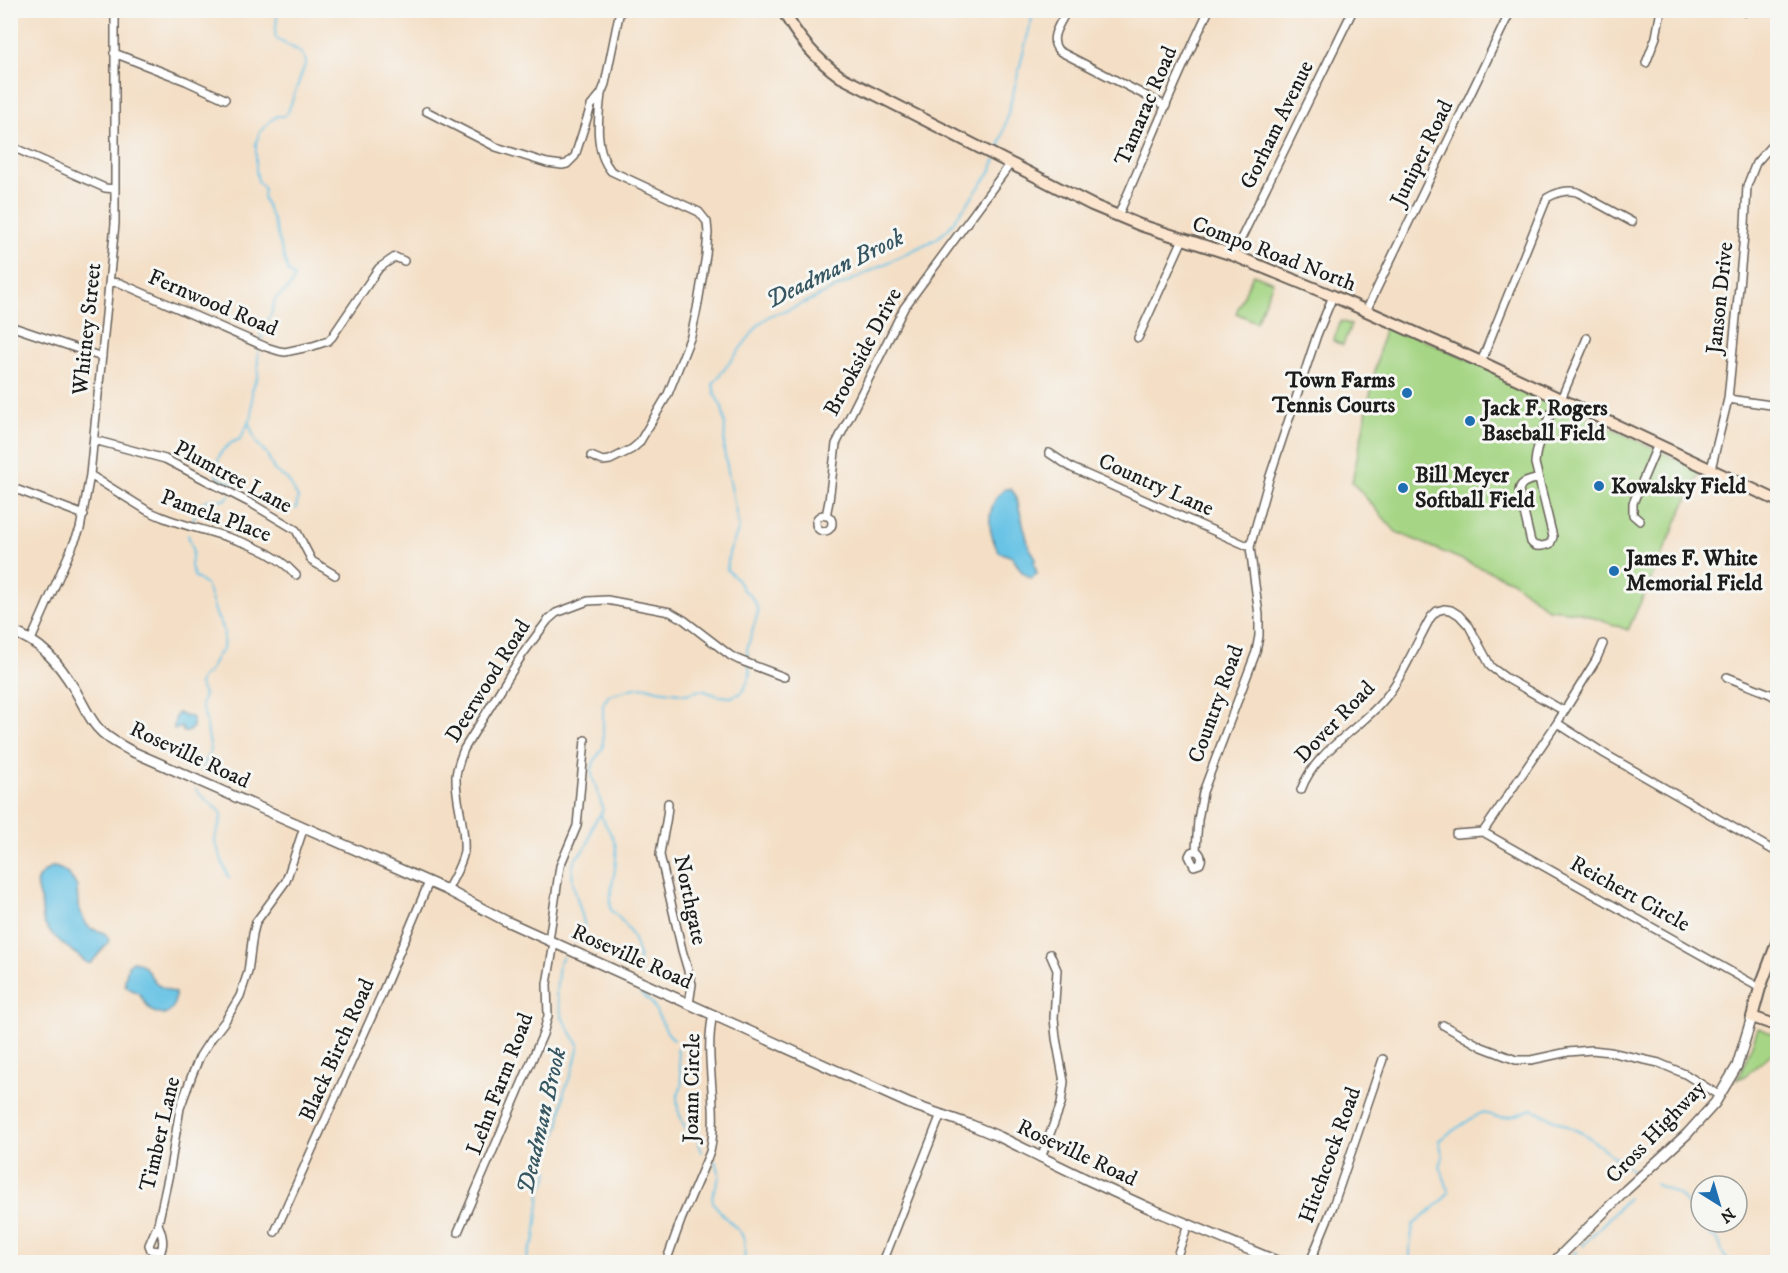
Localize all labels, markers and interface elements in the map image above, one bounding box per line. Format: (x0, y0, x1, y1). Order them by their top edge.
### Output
street label: Tamarac Road (1109, 42, 1183, 170)
street label: Gorham Avenue (1234, 56, 1320, 194)
street label: Juniper Road (1384, 95, 1459, 212)
street label: Compo Road North (1188, 210, 1360, 298)
water label: Deadman Brook (761, 223, 909, 315)
street label: Janson Drive (1700, 241, 1739, 357)
street label: Whitney Street (67, 262, 107, 397)
street label: Fernwood Road (144, 264, 282, 342)
street label: Brookside Drive (818, 283, 908, 421)
place label: Town Farms Tennis Courts (1271, 367, 1396, 419)
marker: Town Farms Tennis Courts (1400, 386, 1414, 400)
place label: Jack F. Rogers Baseball Field (1479, 395, 1608, 447)
marker: Jack F. Rogers Baseball Field (1463, 414, 1477, 428)
street label: Plumtree Lane (169, 435, 297, 519)
street label: Country Lane (1094, 448, 1218, 522)
place label: Bill Meyer Softball Field (1415, 462, 1536, 514)
place label: Kowalsky Field (1611, 473, 1747, 500)
marker: Kowalsky Field (1592, 479, 1606, 493)
marker: Bill Meyer Softball Field (1396, 481, 1410, 495)
street label: Pamela Place (157, 484, 275, 548)
place label: James F. White Memorial Field (1623, 545, 1763, 597)
marker: James F. White Memorial Field (1607, 564, 1621, 578)
street label: Deerwood Road (440, 615, 536, 747)
street label: Country Road (1182, 641, 1250, 767)
street label: Dover Road (1289, 675, 1381, 769)
street label: Roseville Road (126, 715, 254, 795)
street label: Reichert Circle (1565, 850, 1695, 938)
street label: Northgate (667, 853, 713, 947)
street label: Roseville Road (567, 918, 697, 996)
street label: Black Birch Road (293, 974, 381, 1126)
street label: Lehn Farm Road (461, 1009, 539, 1159)
street label: Joann Circle (678, 1033, 706, 1145)
water label: Deadman Brook (511, 1045, 573, 1197)
street label: Timber Lane (134, 1074, 186, 1194)
street label: Cross Highway (1600, 1074, 1712, 1189)
street label: Hitchcock Road (1293, 1083, 1367, 1227)
street label: Roseville Road (1013, 1113, 1141, 1193)
north arrow (1689, 1174, 1749, 1234)
text: N (1716, 1203, 1739, 1227)

